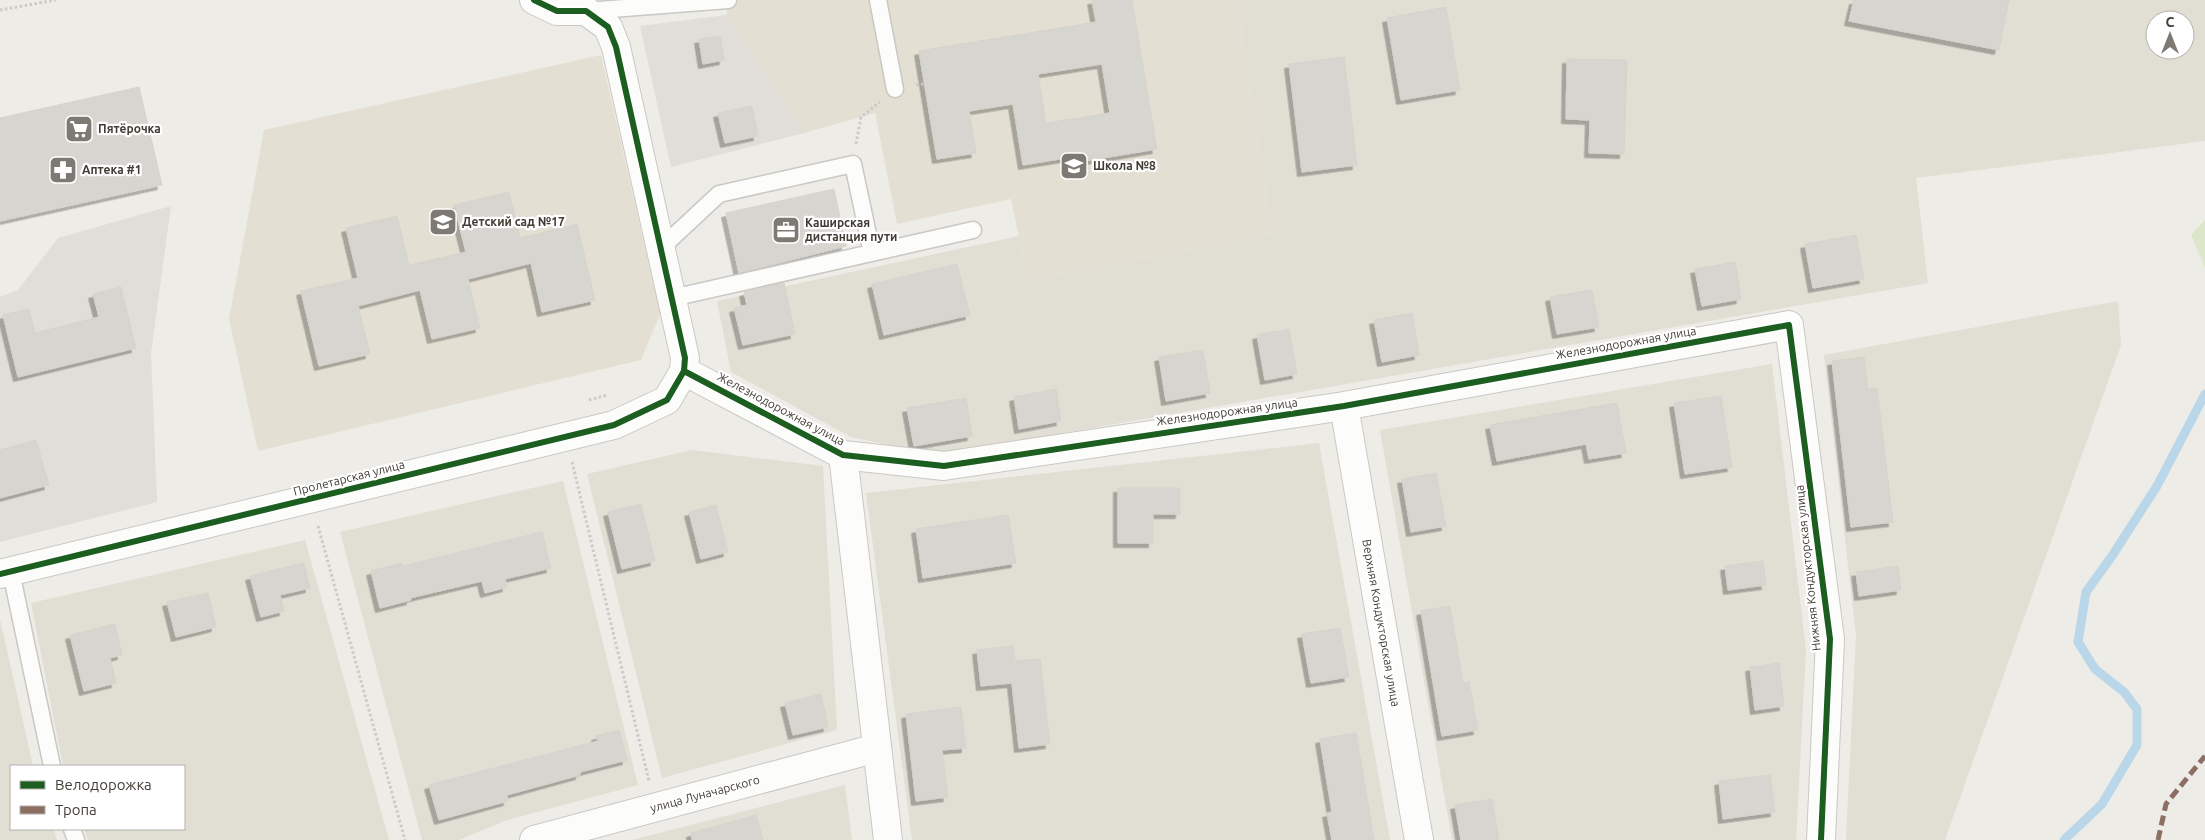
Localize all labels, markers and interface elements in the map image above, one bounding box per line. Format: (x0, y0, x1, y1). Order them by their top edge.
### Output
north arrow (2145, 10, 2195, 60)
text: С (2166, 14, 2175, 30)
supermarket icon: Пятёрочка (64, 114, 94, 144)
place label: Пятёрочка (98, 122, 161, 135)
school or university icon: Школа №8 (1059, 151, 1089, 181)
pharmacy icon: Аптека #1 (48, 155, 78, 185)
place label: Школа №8 (1093, 159, 1156, 172)
place label: Аптека #1 (82, 163, 142, 176)
school or university icon: Детский сад №17 (428, 207, 458, 237)
place label: Детский сад №17 (462, 215, 565, 228)
office icon: Каширская дистанция пути (771, 215, 801, 245)
place label: Каширская дистанция пути (805, 216, 897, 243)
street label: Железнодорожная улица (1555, 324, 1697, 361)
street label: Железнодорожная улица (715, 369, 847, 448)
street label: Железнодорожная улица (1156, 395, 1298, 428)
street label: Пролетарская улица (292, 457, 406, 498)
street label: Нижняя Кондукторская улица (1792, 484, 1823, 652)
street label: Верхняя Кондукторская улица (1360, 538, 1403, 708)
legend (10, 765, 185, 830)
street label: улица Луначарского (649, 773, 761, 814)
text: Велодорожка (55, 776, 152, 793)
text: Тропа (55, 801, 97, 818)

